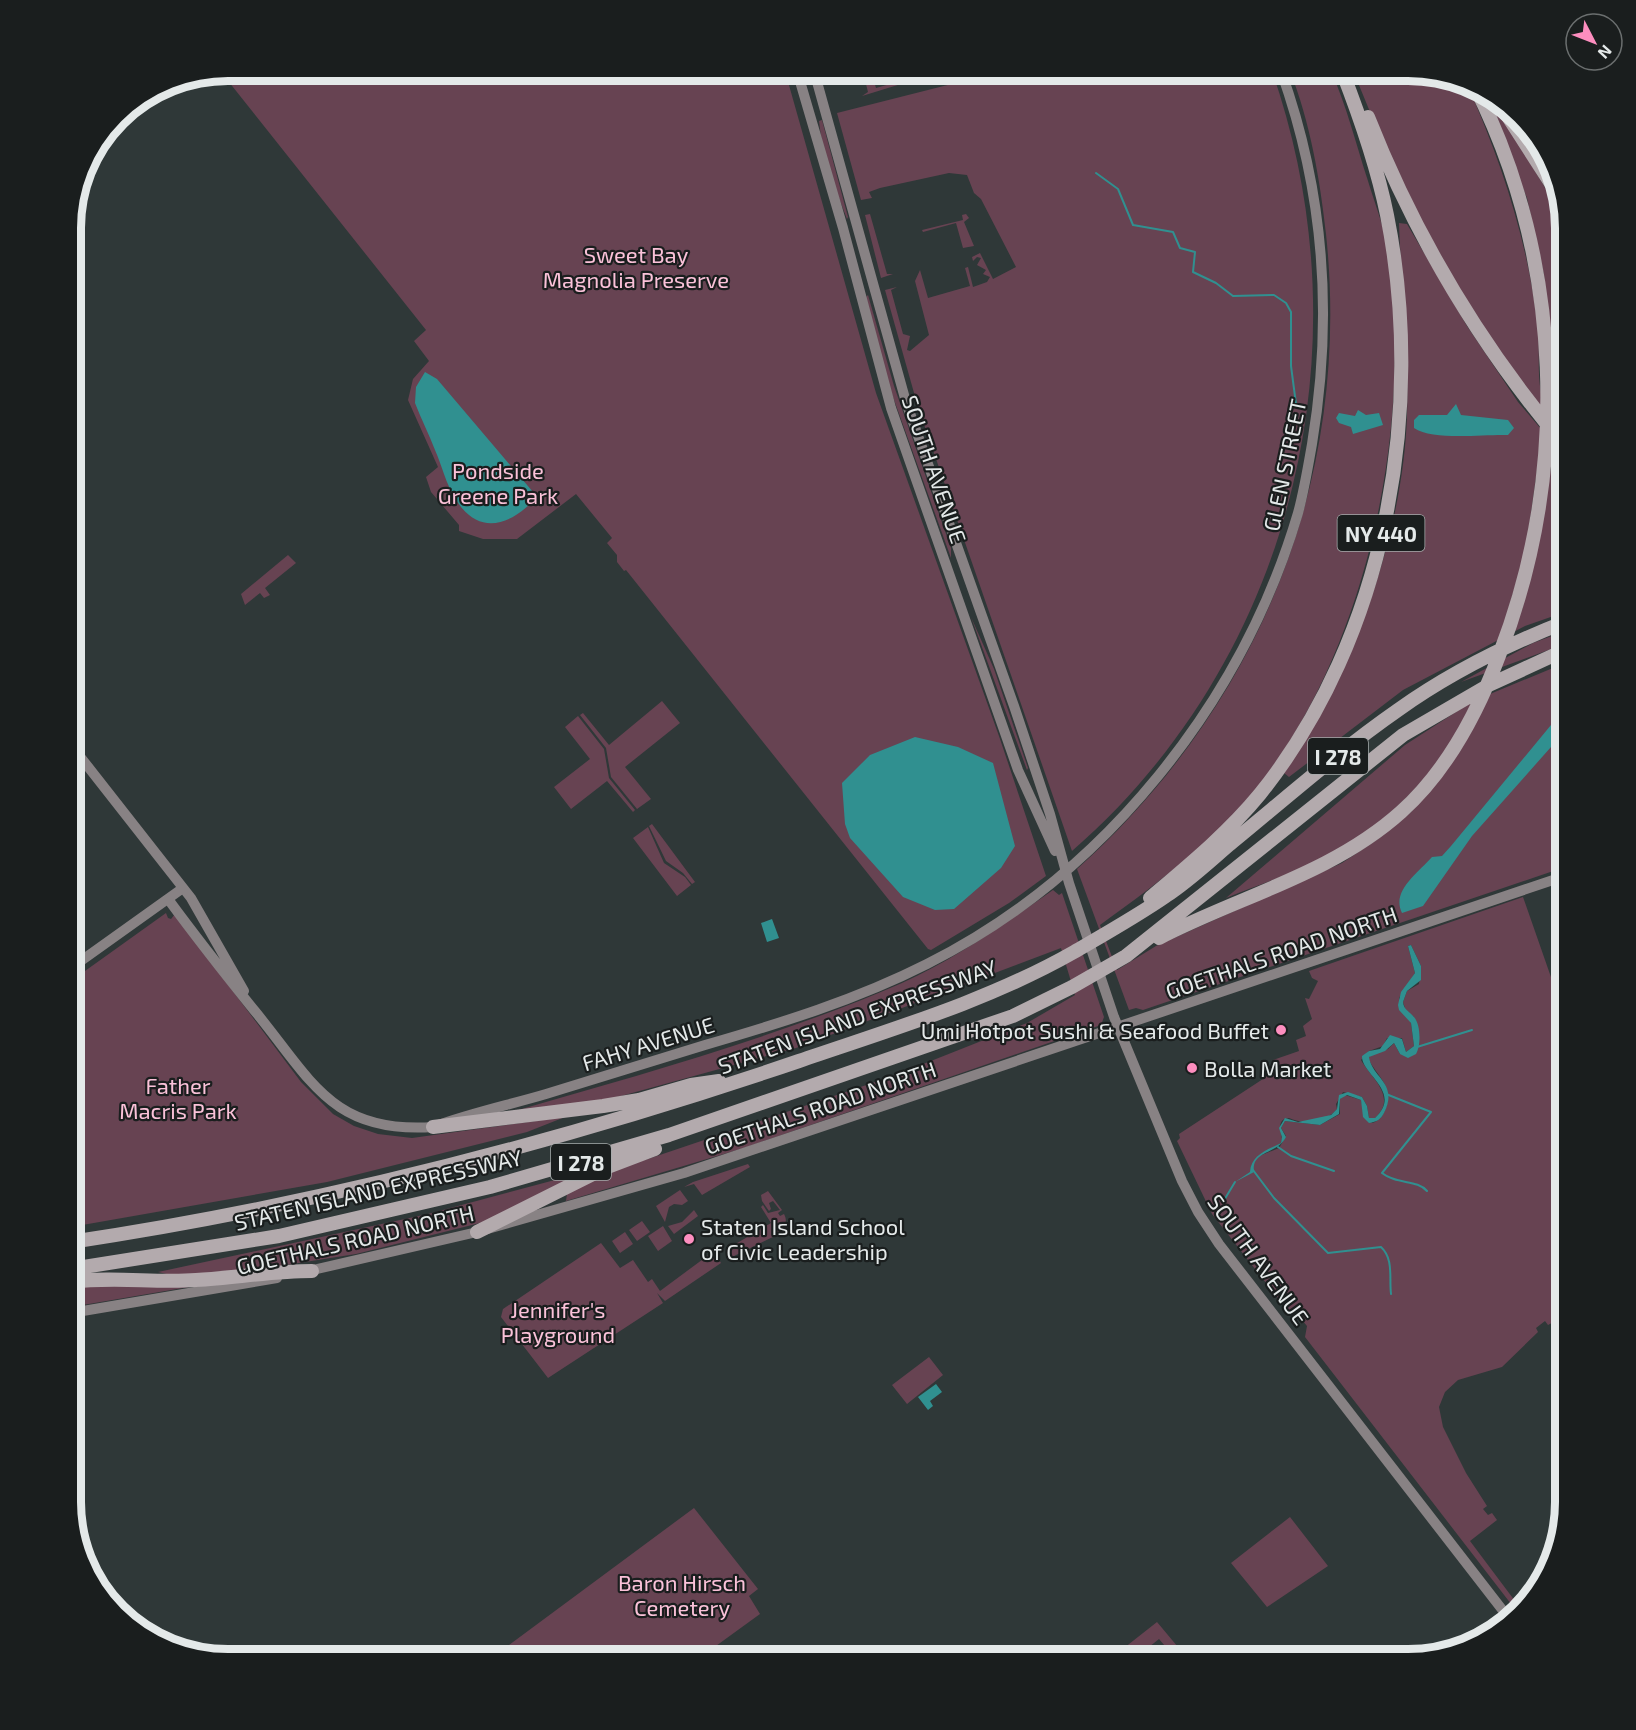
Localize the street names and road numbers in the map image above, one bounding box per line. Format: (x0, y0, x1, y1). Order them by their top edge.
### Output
street label: SOUTH AVENUE (898, 392, 972, 546)
street label: GLEN STREET (1257, 397, 1311, 533)
road number: NY 440 (1338, 515, 1424, 551)
road number: I 278 (1308, 738, 1368, 774)
street label: GOETHALS ROAD NORTH (1162, 900, 1400, 1004)
street label: STATEN ISLAND EXPRESSWAY (714, 953, 1000, 1079)
street label: FAHY AVENUE (579, 1011, 717, 1075)
street label: GOETHALS ROAD NORTH (701, 1055, 939, 1159)
street label: STATEN ISLAND EXPRESSWAY (232, 1143, 525, 1235)
road number: I 278 (551, 1144, 611, 1180)
street label: SOUTH AVENUE (1203, 1189, 1315, 1329)
street label: GOETHALS ROAD NORTH (234, 1199, 476, 1279)

